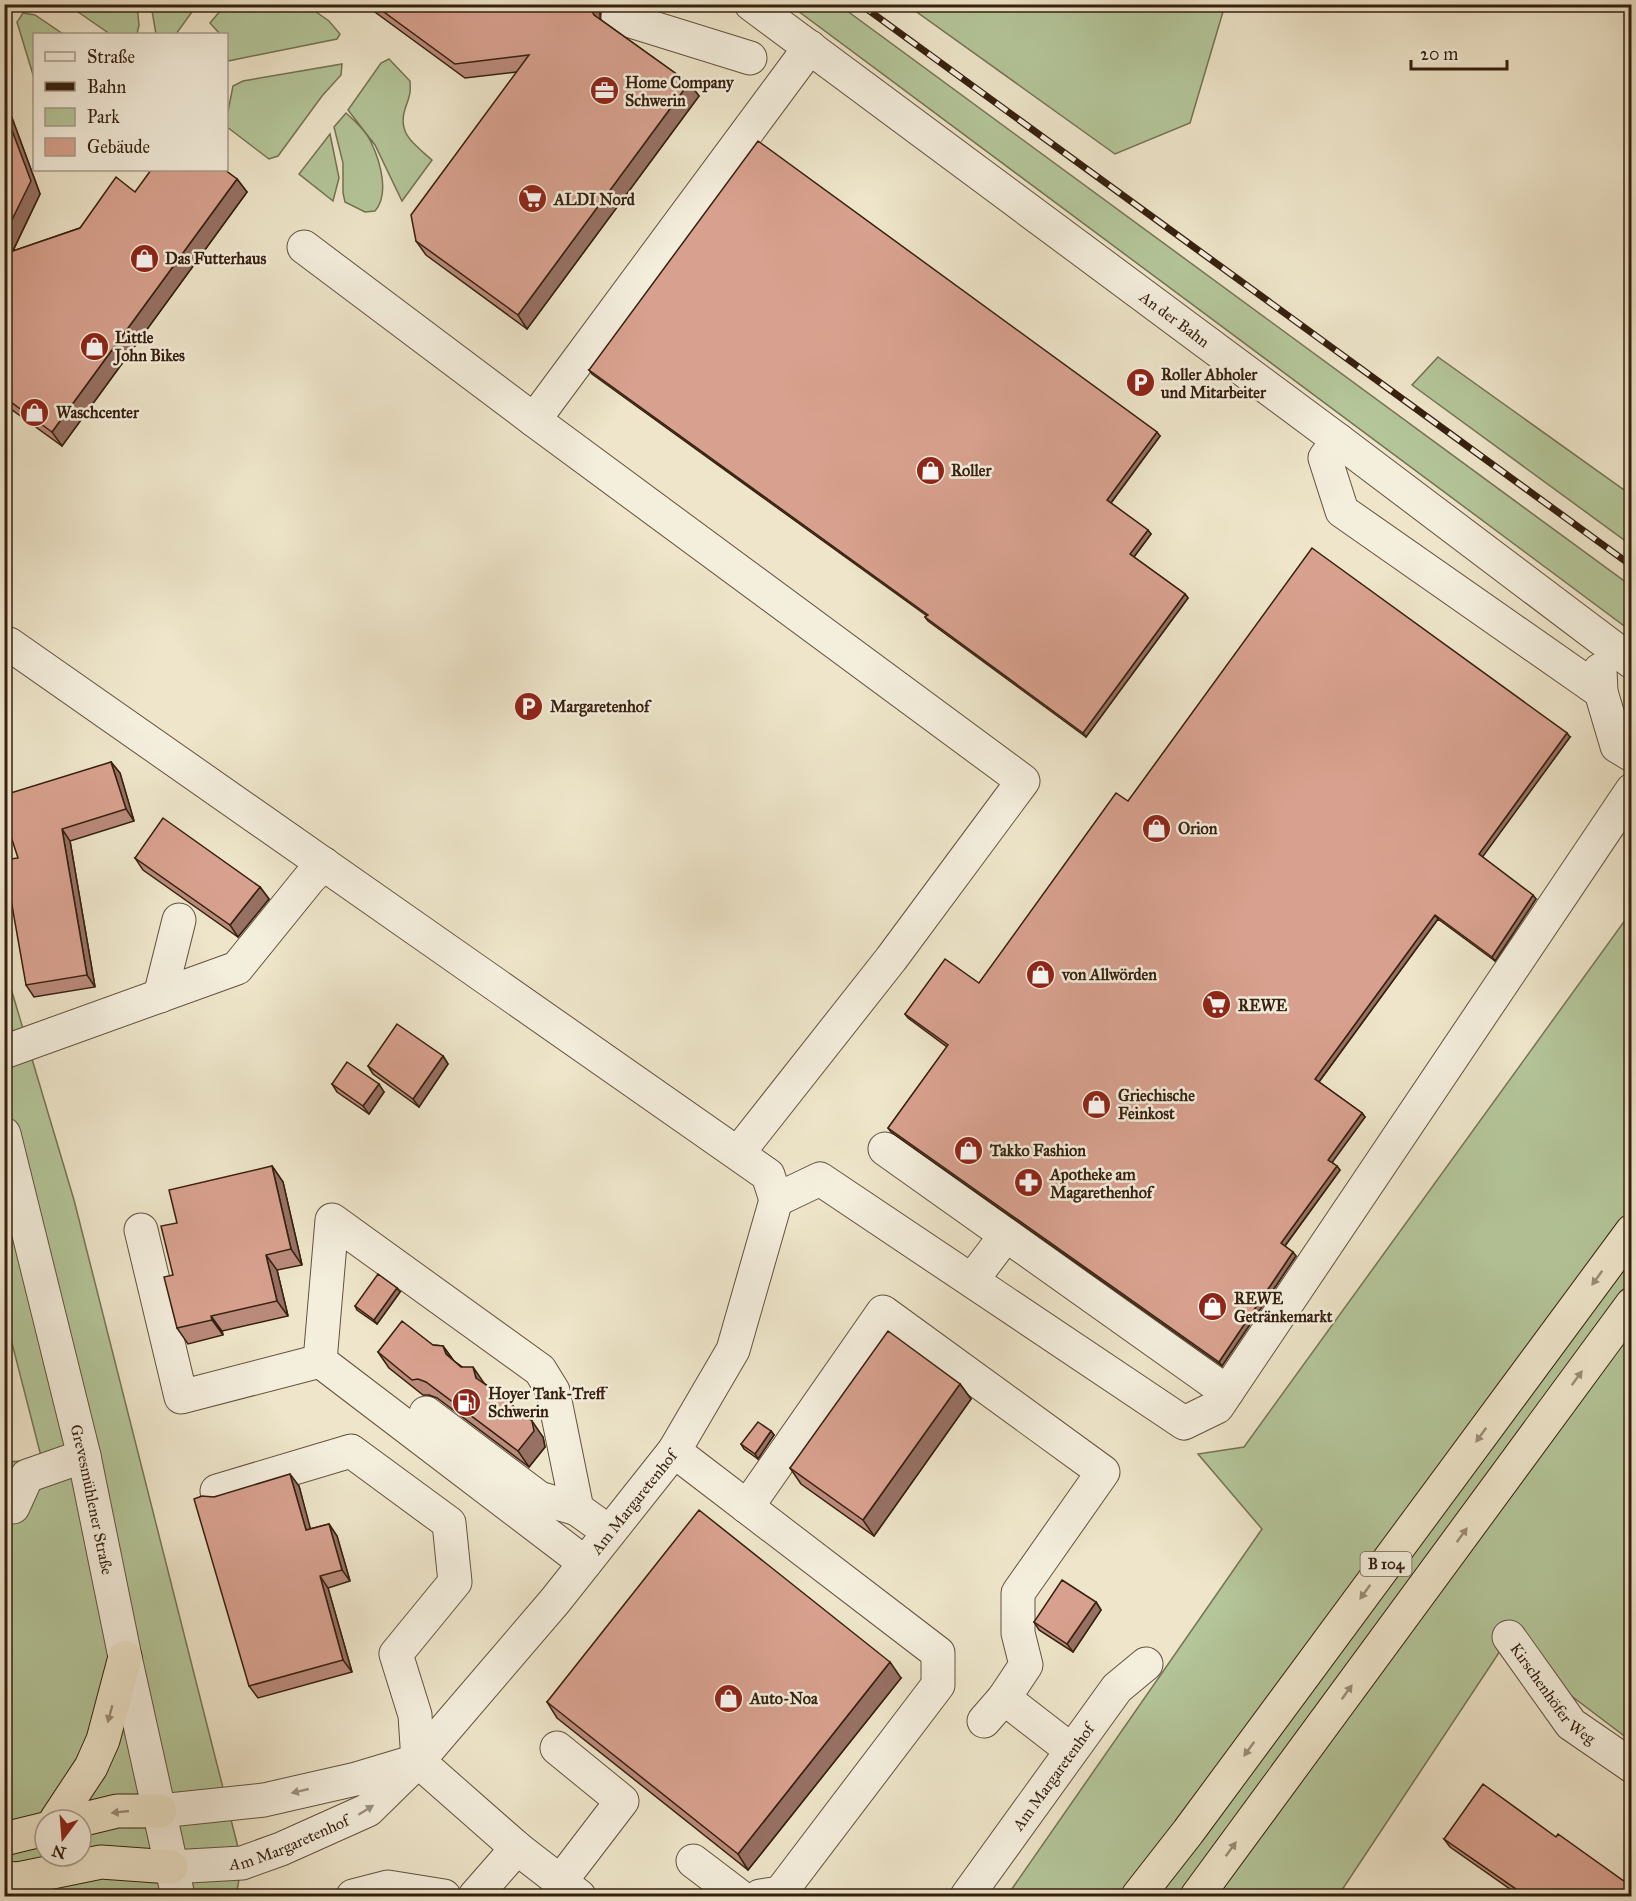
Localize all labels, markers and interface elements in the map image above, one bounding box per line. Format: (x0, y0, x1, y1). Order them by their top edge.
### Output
legend (33, 33, 228, 171)
scale bar (1411, 33, 1507, 71)
text: 20 m (1420, 43, 1458, 65)
text: Straße (87, 46, 135, 68)
place label: Home Company Schwerin (625, 73, 735, 110)
office icon: Home Company Schwerin (588, 75, 620, 107)
text: Bahn (87, 76, 127, 98)
text: Park (87, 106, 120, 128)
text: Gebäude (87, 136, 150, 158)
supermarket icon: ALDI Nord (517, 183, 549, 215)
place label: ALDI Nord (553, 190, 636, 209)
shop icon: Das Futterhaus (128, 242, 160, 274)
place label: Das Futterhaus (165, 249, 267, 268)
street label: An der Bahn (1136, 286, 1214, 351)
place label: Little John Bikes (113, 328, 185, 366)
shop icon: Little John Bikes (78, 330, 110, 362)
place label: Roller Abholer und Mitarbeiter (1160, 365, 1267, 402)
parking icon: Roller Abholer und Mitarbeiter (1124, 367, 1156, 399)
shop icon: Waschcenter (19, 396, 51, 428)
place label: Waschcenter (56, 403, 140, 422)
shop icon: Roller (914, 454, 946, 486)
place label: Roller (951, 461, 993, 480)
parking icon: Margaretenhof (513, 690, 545, 722)
place label: Margaretenhof (550, 697, 652, 717)
shop icon: Orion (1141, 812, 1173, 844)
place label: Orion (1178, 819, 1218, 838)
shop icon: von Allwörden (1025, 958, 1057, 990)
place label: von Allwörden (1061, 965, 1157, 984)
supermarket icon: REWE (1201, 989, 1233, 1021)
place label: REWE (1238, 996, 1288, 1015)
place label: Griechische Feinkost (1118, 1086, 1195, 1123)
shop icon: Griechische Feinkost (1081, 1088, 1113, 1120)
shop icon: Takko Fashion (953, 1134, 985, 1166)
place label: Takko Fashion (989, 1141, 1086, 1160)
place label: Apotheke am Magarethenhof (1049, 1165, 1155, 1203)
pharmacy icon: Apotheke am Magarethenhof (1013, 1167, 1045, 1199)
one-way arrow (1591, 1270, 1603, 1286)
place label: REWE Getränkemarkt (1234, 1289, 1333, 1326)
shop icon: REWE Getränkemarkt (1197, 1291, 1229, 1323)
one-way arrow (1571, 1370, 1583, 1385)
place label: Hoyer Tank-Treff Schwerin (488, 1384, 609, 1421)
fuel station icon: Hoyer Tank-Treff Schwerin (451, 1386, 483, 1418)
street label: Grevesmühlener Straße (67, 1422, 118, 1577)
one-way arrow (1475, 1426, 1487, 1442)
street label: Am Margaretenhof (586, 1444, 682, 1558)
one-way arrow (1456, 1527, 1468, 1543)
road number: B 104 (1360, 1552, 1412, 1576)
one-way arrow (1359, 1583, 1371, 1599)
street label: Kirschenhöfer Weg (1507, 1639, 1600, 1749)
shop icon: Auto-Noa (713, 1682, 745, 1714)
one-way arrow (1340, 1685, 1352, 1700)
place label: Auto-Noa (749, 1689, 819, 1708)
one-way arrow (104, 1705, 114, 1723)
street label: Am Margaretenhof (1008, 1718, 1099, 1835)
one-way arrow (1244, 1741, 1256, 1756)
one-way arrow (291, 1787, 310, 1797)
one-way arrow (357, 1805, 374, 1816)
one-way arrow (110, 1807, 129, 1817)
north arrow (33, 1808, 93, 1868)
street label: Am Margaretenhof (228, 1809, 354, 1873)
text: N (49, 1841, 68, 1863)
one-way arrow (1225, 1842, 1237, 1857)

